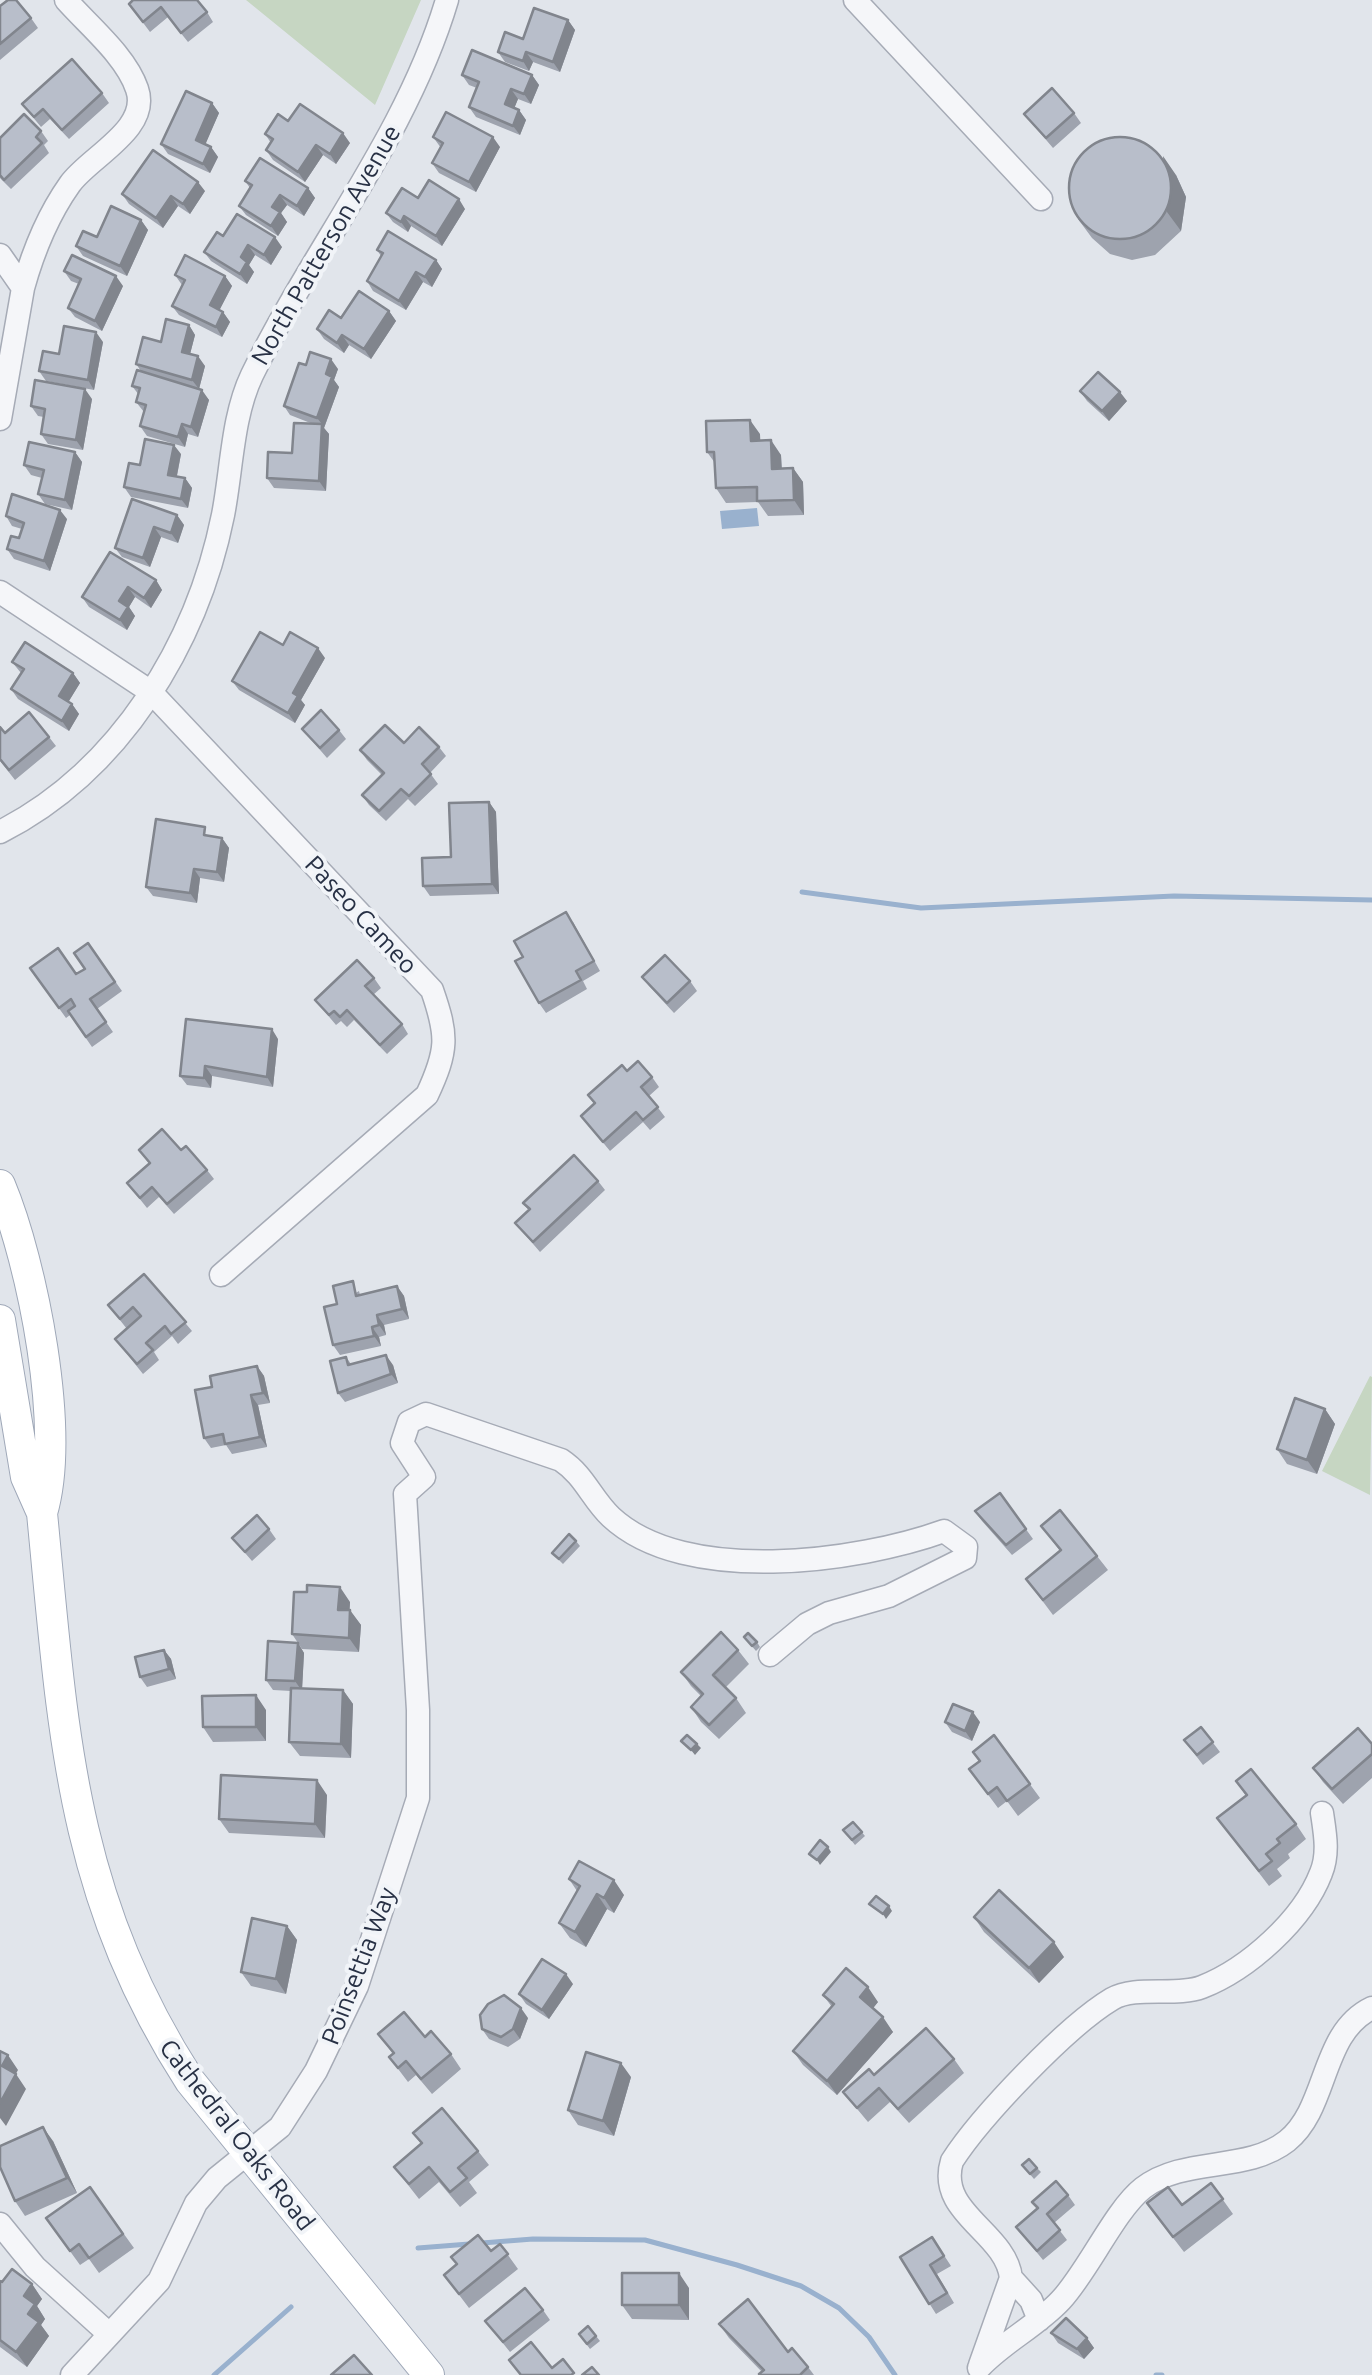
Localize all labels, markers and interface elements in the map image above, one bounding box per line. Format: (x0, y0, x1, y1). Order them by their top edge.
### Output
street label: North Patterson Avenue (245, 120, 407, 370)
street label: Paseo Cameo (299, 850, 423, 980)
street label: Poinsettia Way (315, 1883, 403, 2049)
street label: Cathedral Oaks Road (153, 2033, 321, 2237)

